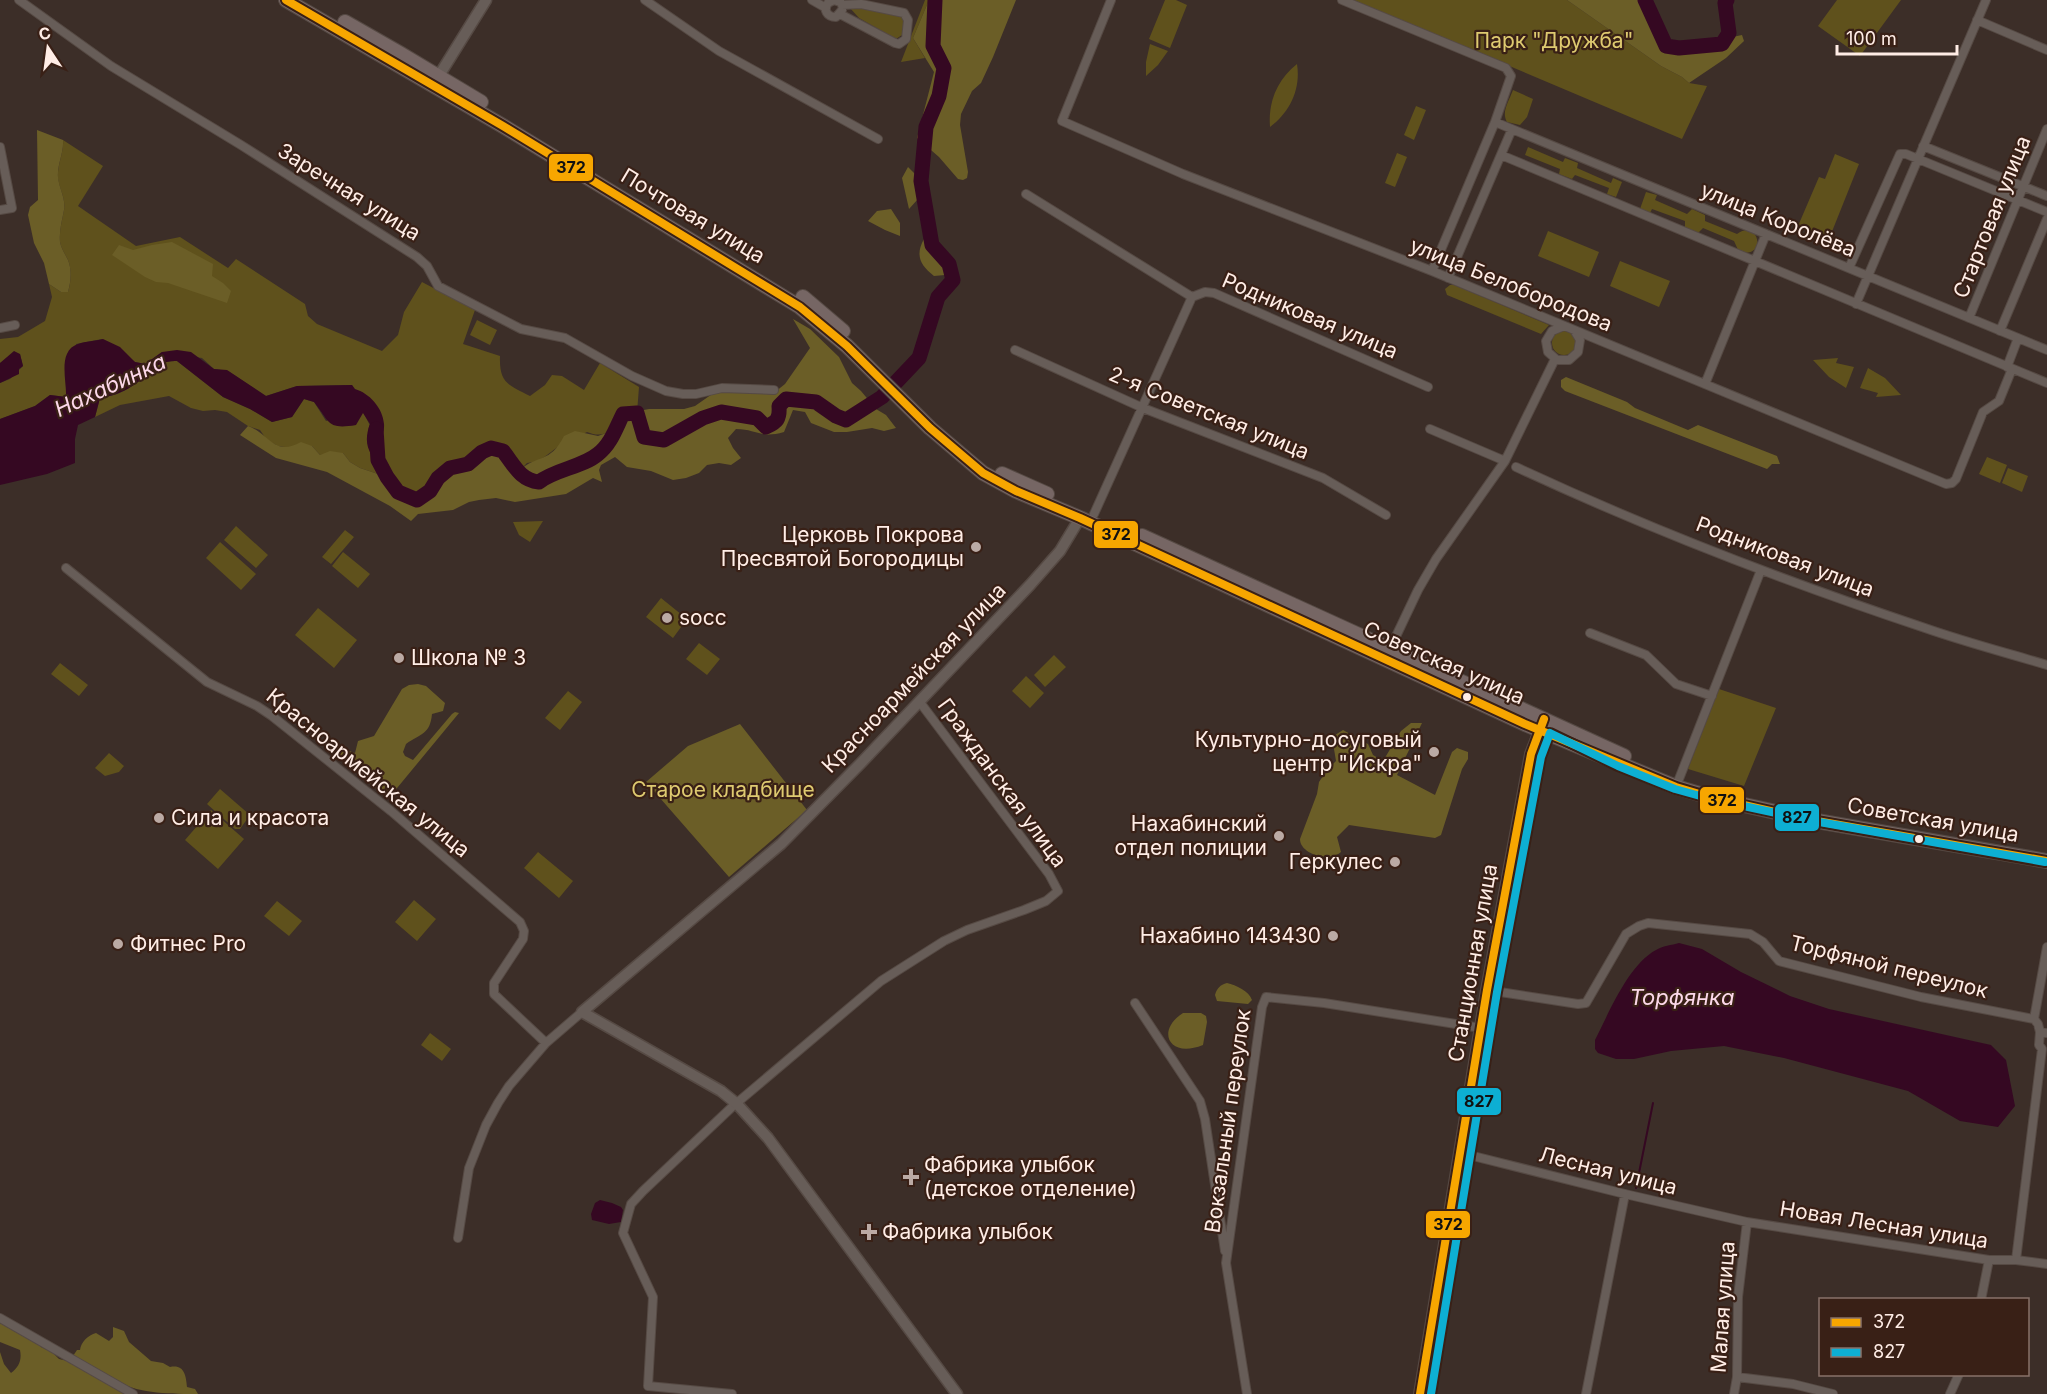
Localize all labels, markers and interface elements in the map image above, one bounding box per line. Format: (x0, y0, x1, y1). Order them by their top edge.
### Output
north arrow (18, 18, 78, 78)
scale bar (1837, 18, 1957, 56)
text: С (37, 22, 53, 44)
park label: Парк "Дружба" (1475, 28, 1633, 53)
text: 100 m (1846, 28, 1897, 49)
street label: Стартовая улица (1948, 132, 2035, 302)
street label: Заречная улица (273, 138, 425, 246)
line badge: 372 (548, 153, 594, 182)
text: 372 (556, 157, 586, 177)
street label: Почтовая улица (617, 163, 770, 268)
street label: улица Королёва (1697, 177, 1859, 262)
street label: улица Белобородова (1406, 232, 1616, 337)
street label: Родниковая улица (1219, 267, 1402, 364)
water label: Нахабинка (50, 348, 170, 422)
street label: 2-я Советская улица (1105, 361, 1313, 464)
street label: Родниковая улица (1693, 511, 1878, 602)
line badge: 372 (1093, 520, 1139, 549)
place label: Церковь Покрова Пресвятой Богородицы (721, 522, 964, 571)
text: 372 (1101, 524, 1131, 544)
marker: Церковь Покрова Пресвятой Богородицы (969, 540, 983, 554)
street label: Красноармейская улица (816, 578, 1011, 778)
place label: socc (679, 605, 727, 630)
marker: socc (660, 611, 674, 625)
street label: Советская улица (1360, 616, 1529, 709)
place label: Школа № 3 (411, 645, 526, 670)
marker: Школа № 3 (392, 651, 406, 665)
street label: Красноармейская улица (262, 683, 475, 862)
unlabelled marker (1461, 691, 1473, 703)
street label: Гражданская улица (933, 693, 1072, 872)
place label: Культурно-досуговый центр "Искра" (1195, 727, 1422, 776)
marker: Культурно-досуговый центр "Искра" (1427, 745, 1441, 759)
park label: Старое кладбище (631, 777, 815, 802)
line badge: 372 (1699, 786, 1745, 814)
text: 372 (1707, 790, 1737, 810)
street label: Советская улица (1845, 792, 2021, 847)
line badge: 827 (1774, 803, 1820, 832)
place label: Сила и красота (171, 805, 329, 830)
text: 827 (1782, 807, 1812, 827)
marker: Сила и красота (152, 811, 166, 825)
place label: Нахабинский отдел полиции (1114, 811, 1267, 860)
marker: Нахабинский отдел полиции (1272, 829, 1286, 843)
unlabelled marker (1913, 833, 1925, 845)
place label: Геркулес (1289, 849, 1383, 874)
marker: Геркулес (1388, 855, 1402, 869)
street label: Станционная улица (1443, 862, 1502, 1064)
place label: Нахабино 143430 (1140, 923, 1321, 948)
marker: Нахабино 143430 (1326, 929, 1340, 943)
street label: Торфяной переулок (1788, 930, 1991, 1003)
place label: Фитнес Pro (130, 931, 246, 956)
marker: Фитнес Pro (111, 937, 125, 951)
water label: Торфянка (1630, 984, 1734, 1010)
street label: Вокзальный переулок (1199, 1007, 1256, 1234)
line badge: 827 (1456, 1087, 1502, 1116)
text: 827 (1464, 1091, 1494, 1111)
street label: Лесная улица (1537, 1141, 1680, 1200)
place label: Фабрика улыбок (детское отделение) (924, 1152, 1137, 1201)
marker: Фабрика улыбок (детское отделение) (902, 1168, 920, 1186)
street label: Новая Лесная улица (1778, 1196, 1990, 1253)
line badge: 372 (1425, 1210, 1471, 1239)
text: 372 (1433, 1214, 1463, 1234)
place label: Фабрика улыбок (882, 1219, 1053, 1244)
marker: Фабрика улыбок (860, 1223, 878, 1241)
street label: Малая улица (1705, 1240, 1740, 1374)
legend (1819, 1298, 2029, 1376)
text: 372 (1873, 1311, 1905, 1332)
text: 827 (1873, 1341, 1905, 1362)

